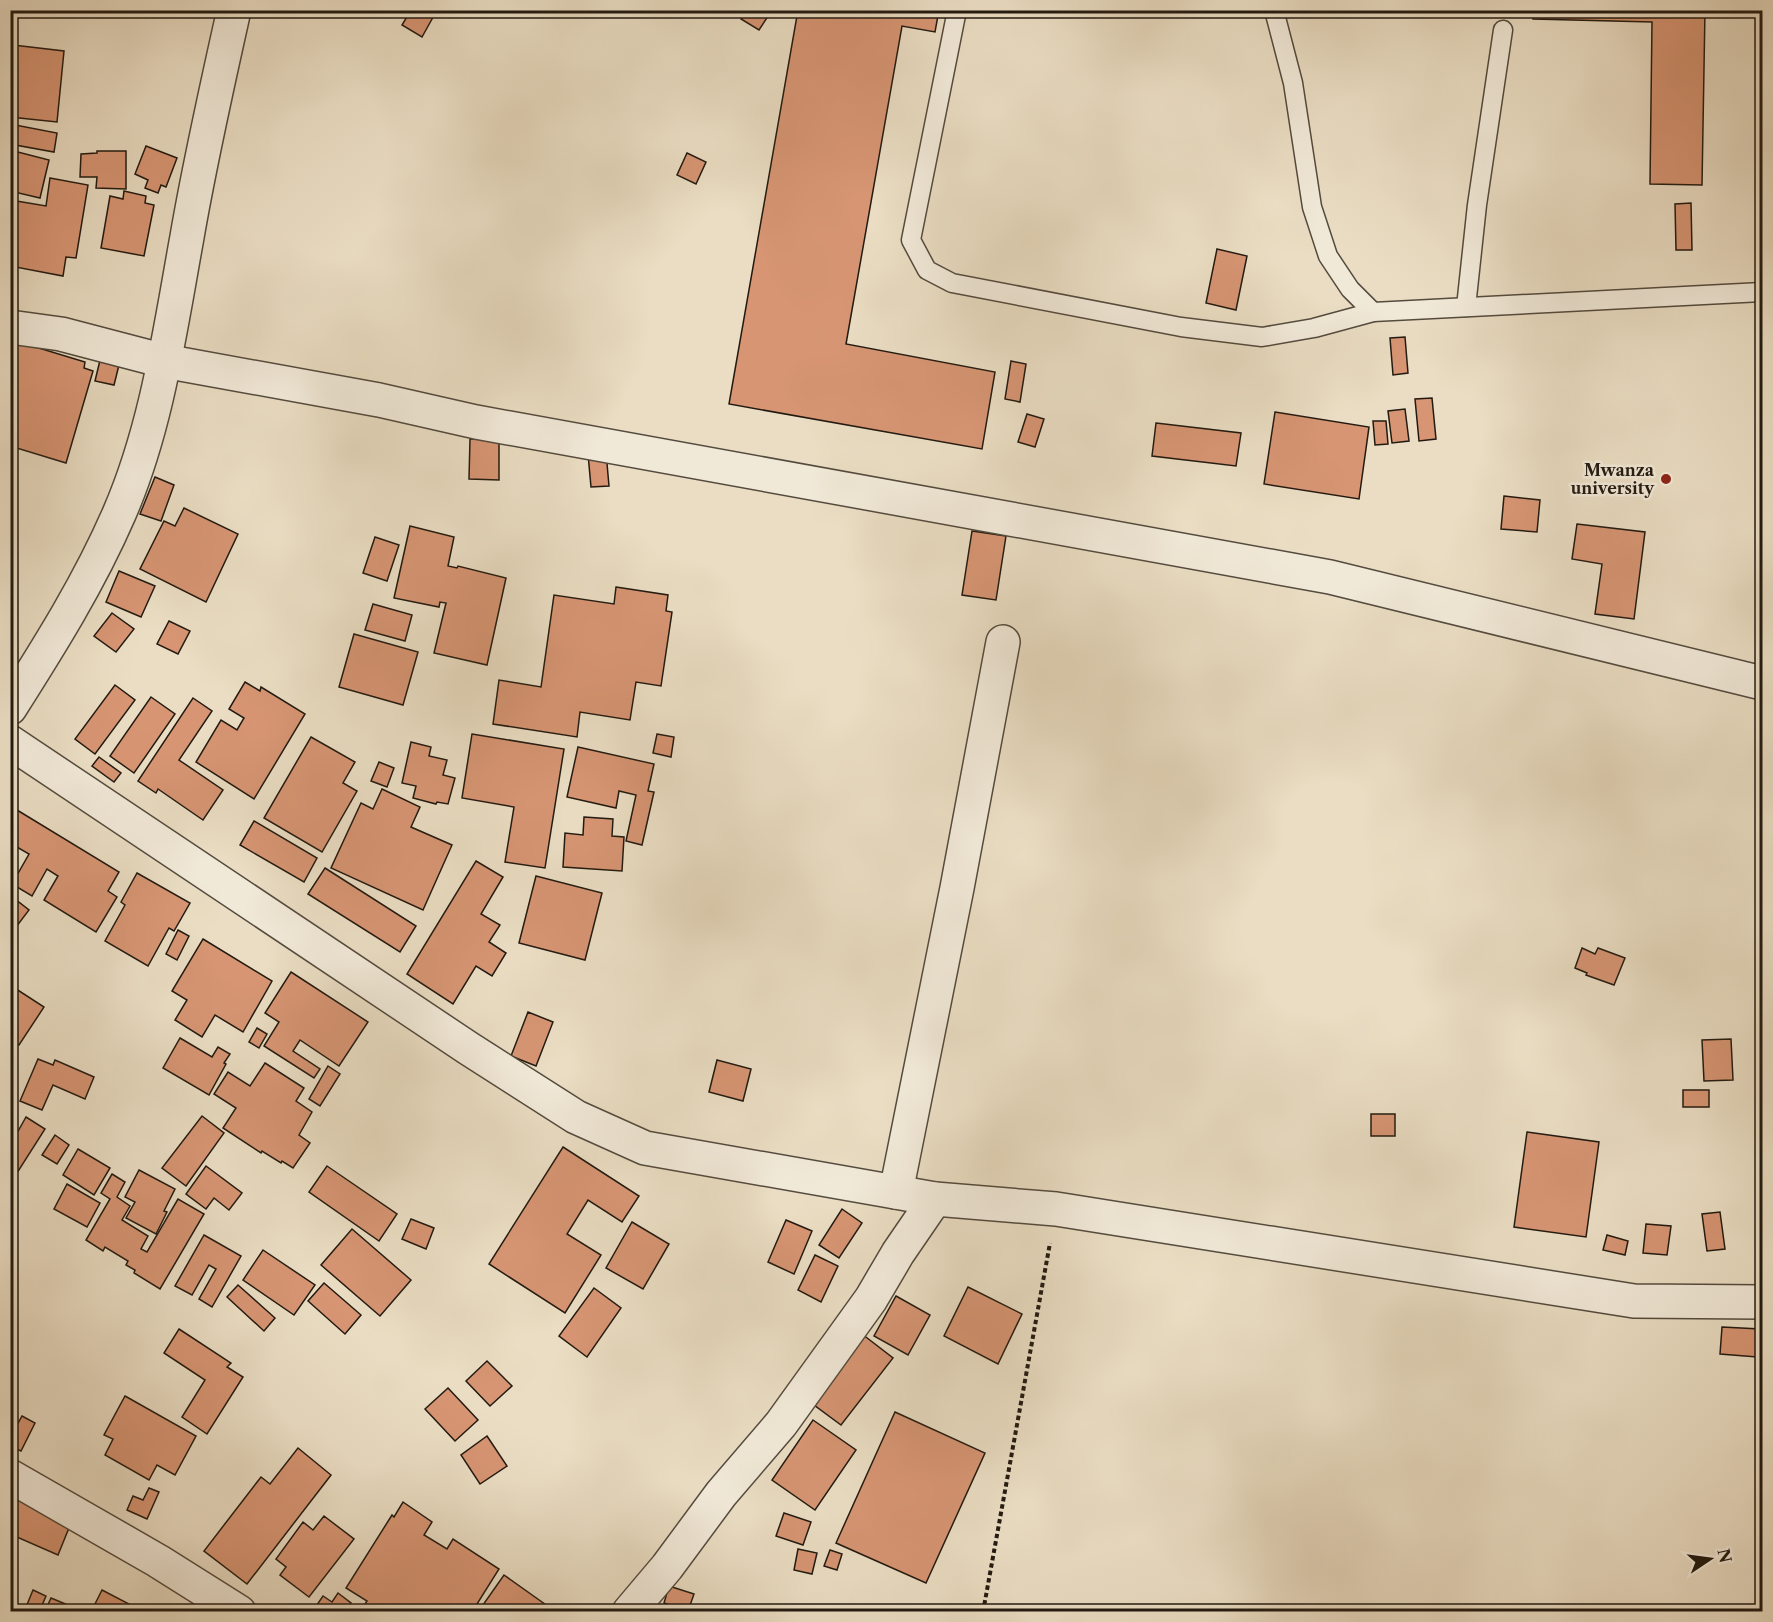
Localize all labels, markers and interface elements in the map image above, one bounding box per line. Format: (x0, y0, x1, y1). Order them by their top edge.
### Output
place label: Mwanza university (1571, 460, 1655, 498)
marker: Mwanza university (1659, 472, 1673, 486)
north arrow (1680, 1529, 1740, 1589)
text: N (1713, 1547, 1736, 1565)

